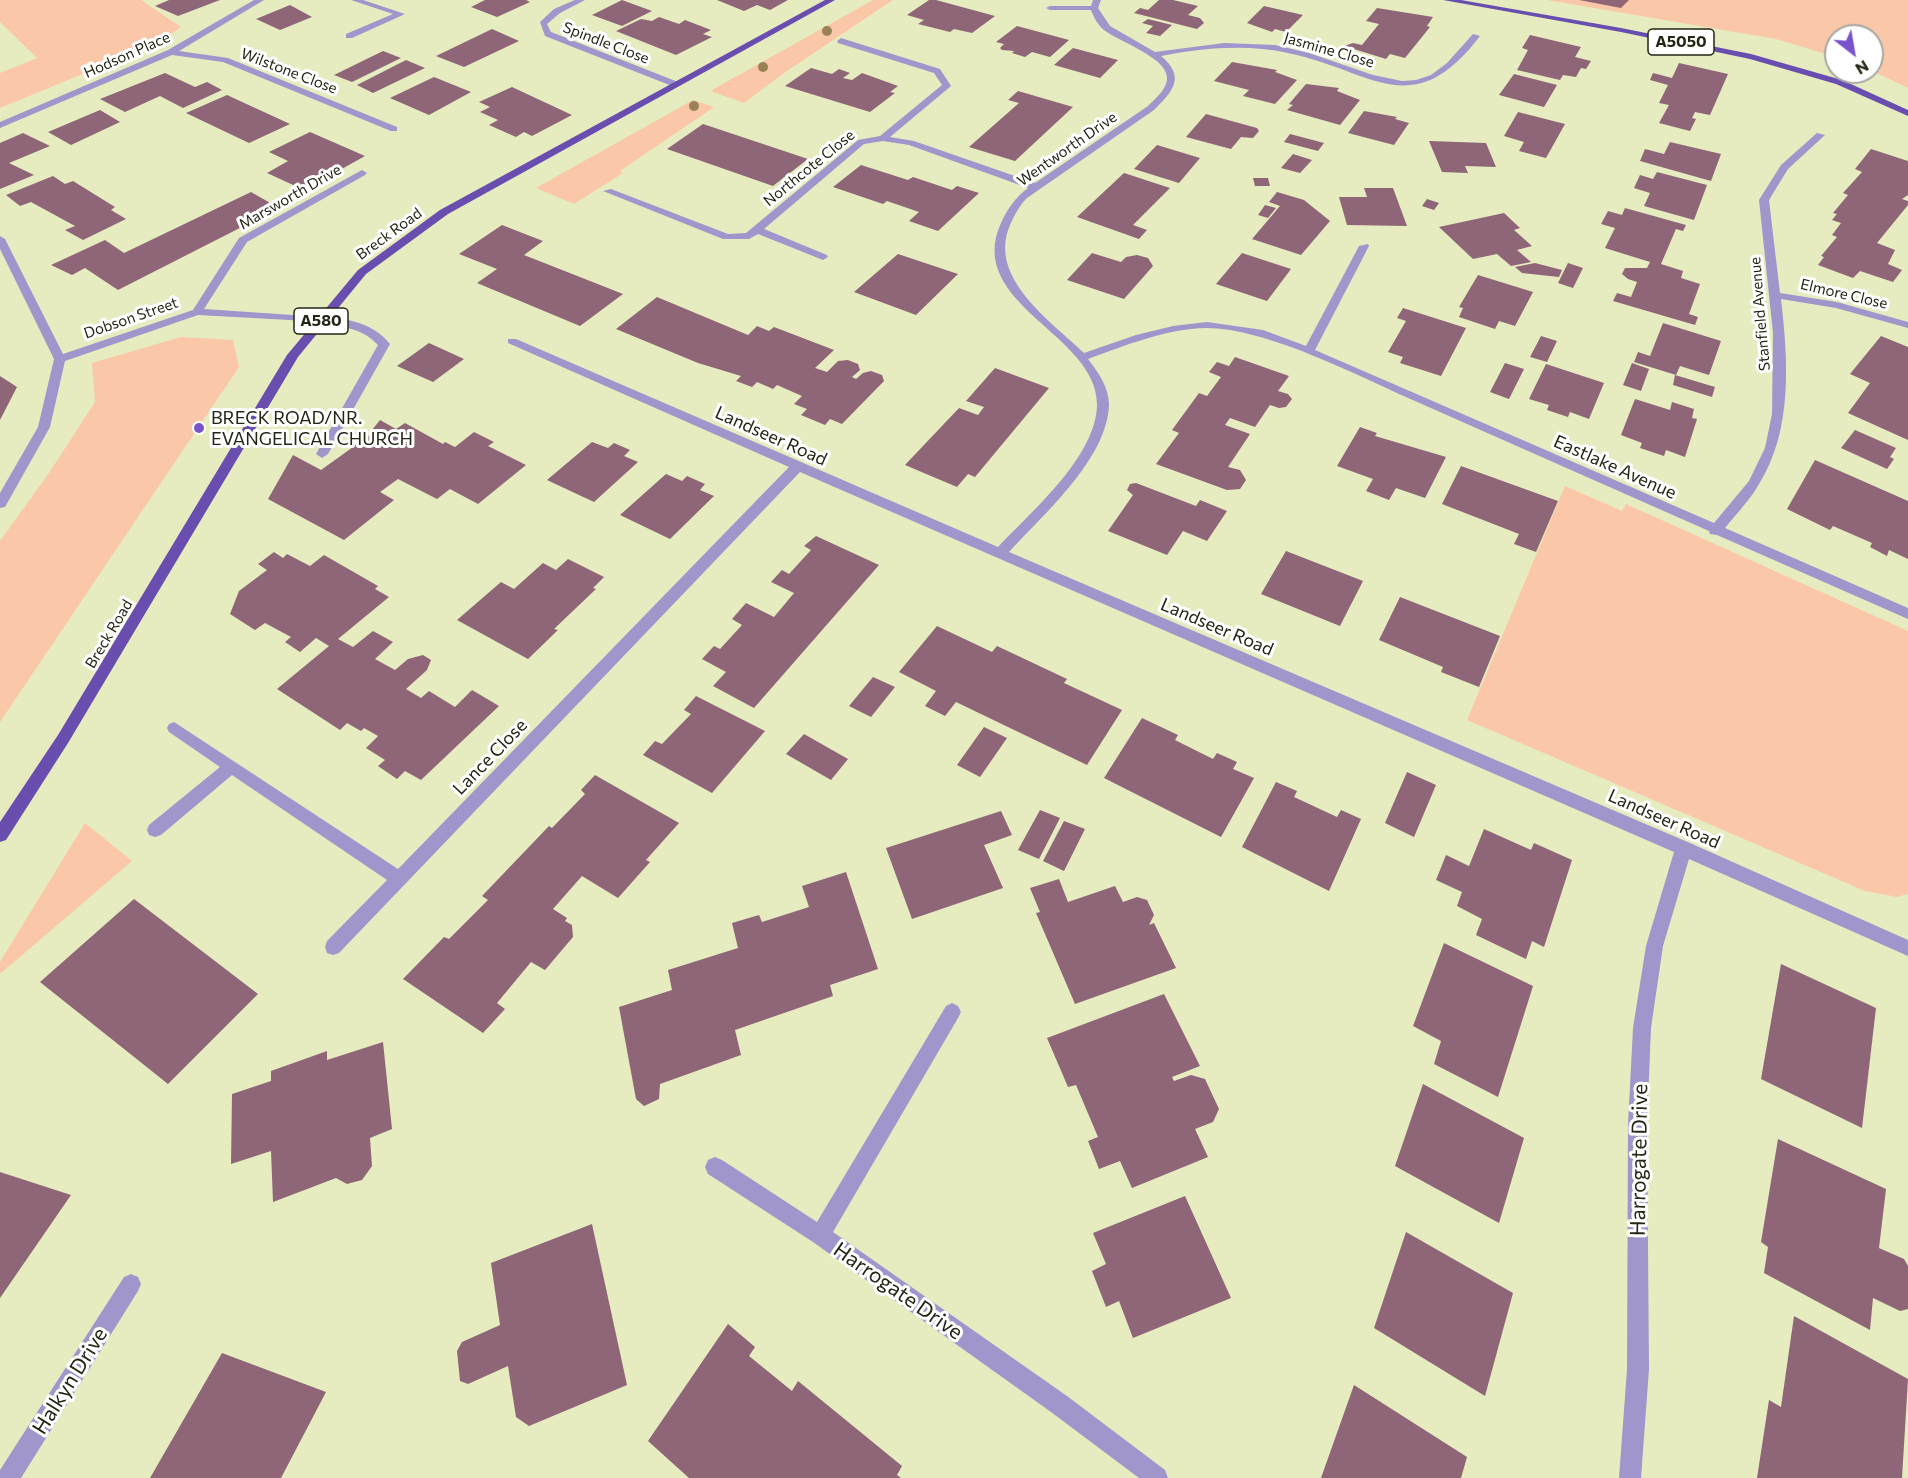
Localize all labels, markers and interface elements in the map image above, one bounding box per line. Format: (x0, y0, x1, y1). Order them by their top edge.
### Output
street label: Spindle Close (560, 18, 652, 68)
north arrow (1824, 24, 1884, 84)
street label: Hodson Place (81, 28, 173, 82)
street label: Jasmine Close (1282, 29, 1376, 71)
road number: A5050 (1648, 29, 1714, 55)
street label: Wilstone Close (238, 44, 340, 98)
text: N (1852, 57, 1873, 79)
street label: Wentworth Drive (1014, 108, 1120, 190)
street label: Northcote Close (760, 126, 858, 210)
street label: Marsworth Drive (236, 160, 344, 234)
street label: Breck Road (353, 204, 425, 264)
street label: Stanfield Avenue (1746, 256, 1774, 372)
street label: Elmore Close (1799, 275, 1889, 313)
street label: Dobson Street (82, 293, 180, 343)
road number: A580 (294, 308, 348, 334)
street label: Landseer Road (712, 402, 830, 470)
place label: BRECK ROAD/NR. EVANGELICAL CHURCH (211, 407, 413, 450)
marker: BRECK ROAD/NR. EVANGELICAL CHURCH (192, 421, 206, 435)
street label: Eastlake Avenue (1550, 430, 1680, 504)
street label: Landseer Road (1157, 594, 1277, 660)
street label: Breck Road (82, 596, 136, 672)
street label: Lance Close (449, 715, 531, 799)
street label: Landseer Road (1605, 785, 1723, 853)
street label: Harrogate Drive (1625, 1084, 1653, 1236)
street label: Harrogate Drive (828, 1237, 968, 1345)
street label: Halkyn Drive (27, 1323, 113, 1439)

